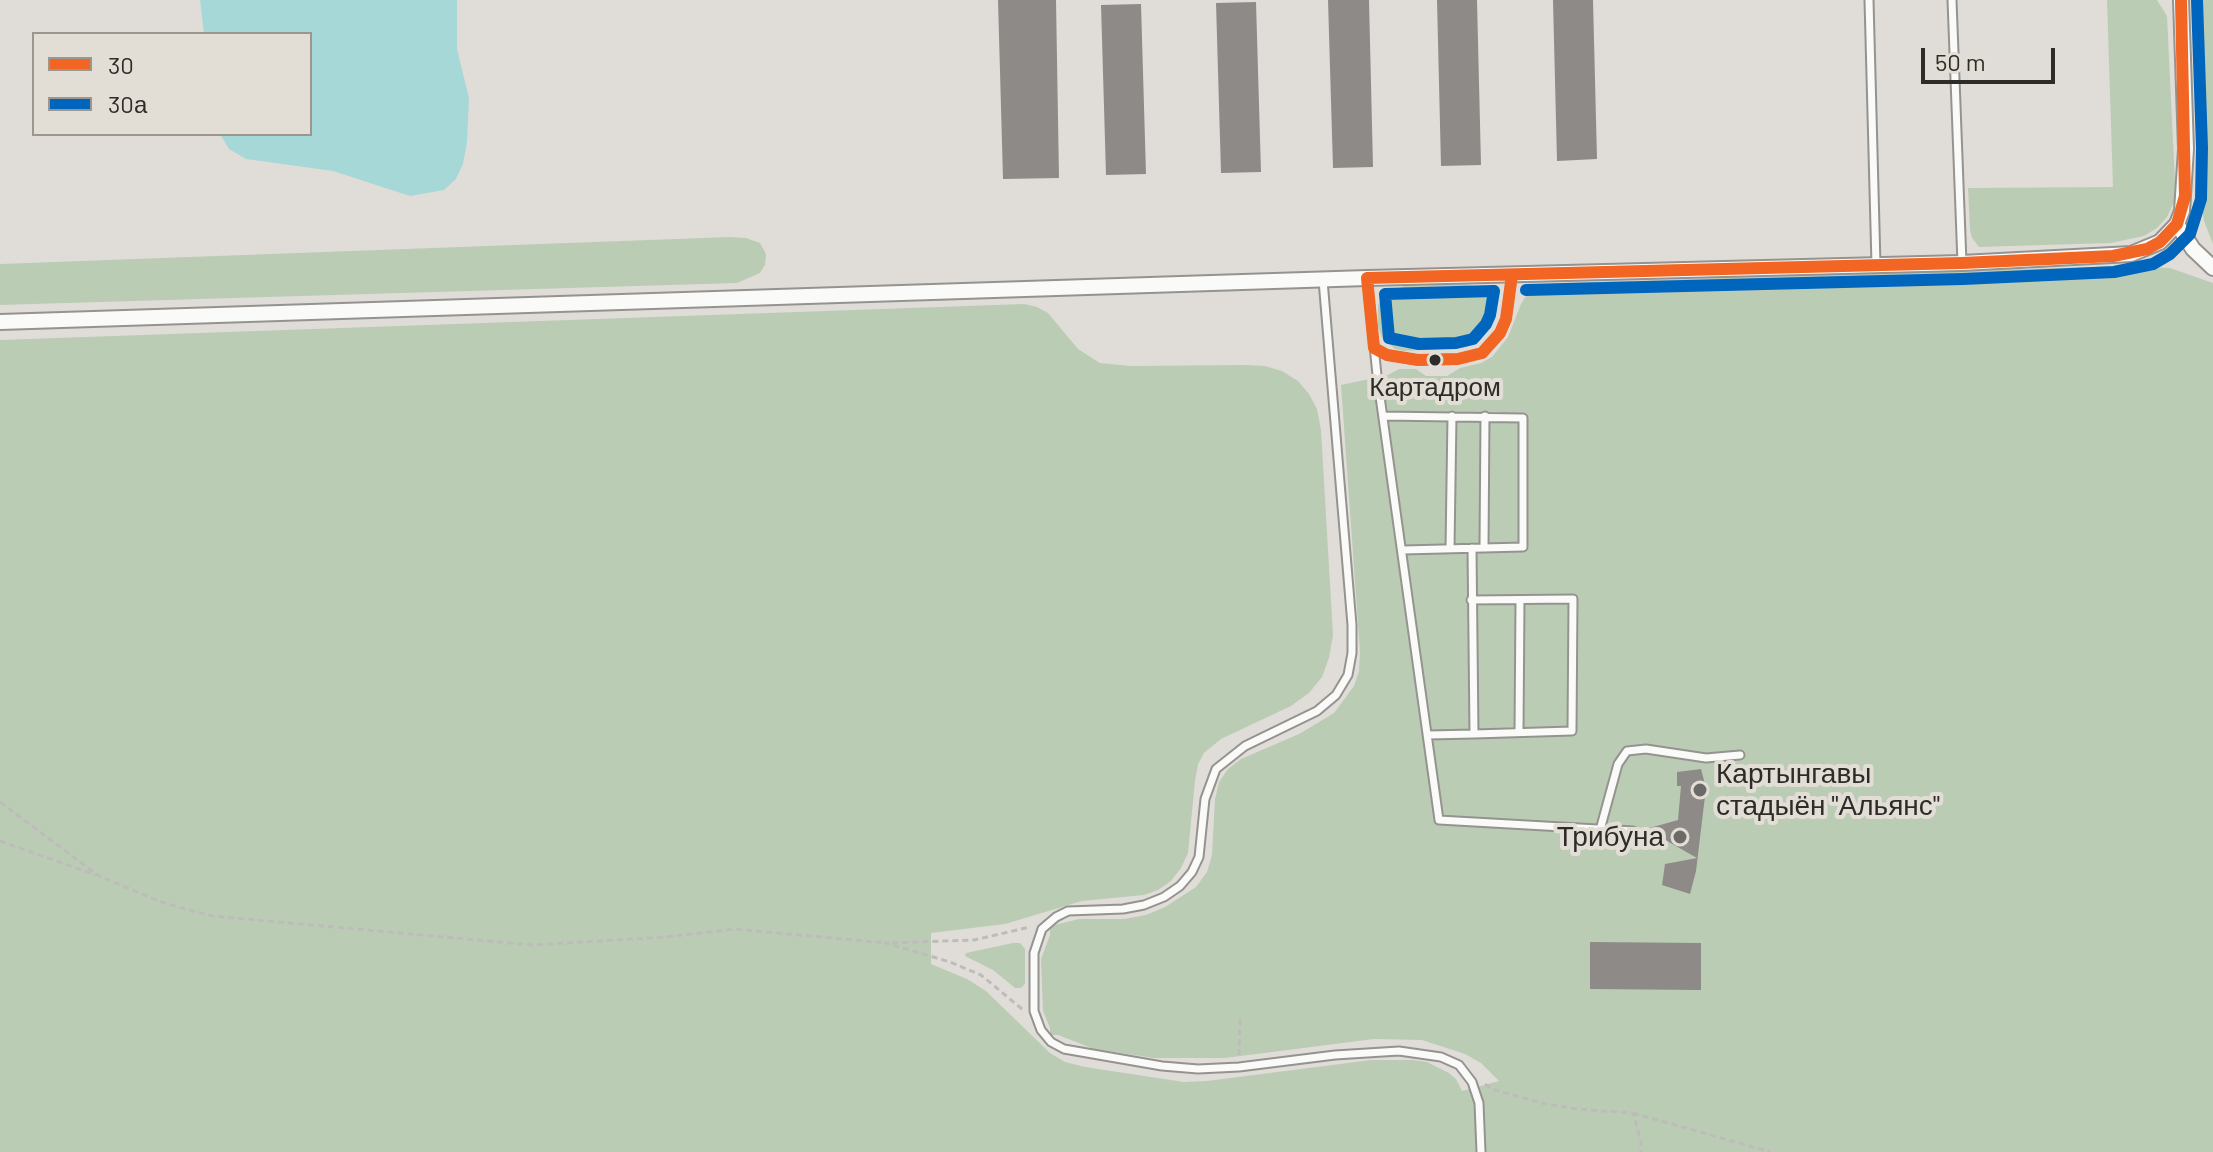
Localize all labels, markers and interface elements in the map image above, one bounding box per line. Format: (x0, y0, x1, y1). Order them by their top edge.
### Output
legend (32, 32, 312, 136)
scale bar (1925, 32, 2059, 82)
text: 50 m (1935, 47, 1986, 76)
text: 30 (108, 50, 134, 79)
text: 30а (108, 89, 147, 118)
marker: Картадром (1427, 352, 1443, 368)
place label: Картадром (1369, 371, 1501, 403)
place label: Картынгавы стадыён "Альянс" (1716, 757, 1940, 823)
marker: Картынгавы стадыён "Альянс" (1691, 781, 1709, 799)
place label: Трибуна (1557, 820, 1664, 854)
marker: Трибуна (1671, 828, 1689, 846)

